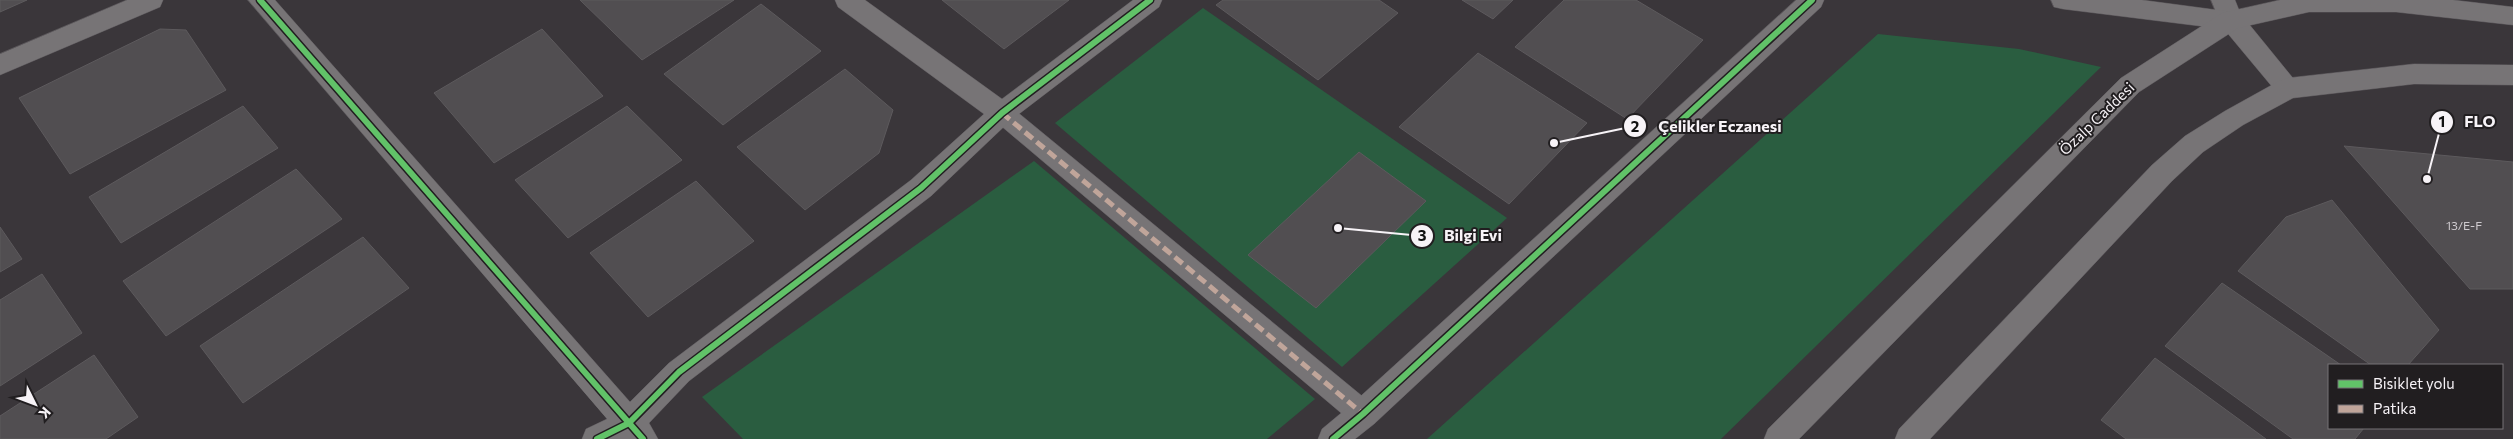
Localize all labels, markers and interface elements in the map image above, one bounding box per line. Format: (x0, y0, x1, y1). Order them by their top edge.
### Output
street label: Özalp Caddesi (2055, 78, 2138, 158)
callout: FLO (2429, 106, 2505, 137)
callout: Çelikler Eczanesi (1623, 111, 1791, 142)
text: FLO (2464, 111, 2496, 130)
text: 1 (2439, 112, 2445, 130)
text: Çelikler Eczanesi (1658, 116, 1782, 135)
text: 2 (1631, 117, 1639, 135)
house number: 13/E-F (2446, 218, 2482, 232)
callout: Bilgi Evi (1409, 220, 1512, 251)
text: Bilgi Evi (1444, 225, 1502, 244)
text: 3 (1418, 226, 1427, 244)
legend (2328, 364, 2503, 429)
text: Bisiklet yolu (2373, 374, 2455, 392)
north arrow (10, 379, 60, 429)
text: Patika (2373, 399, 2416, 417)
text: K (35, 404, 55, 423)

